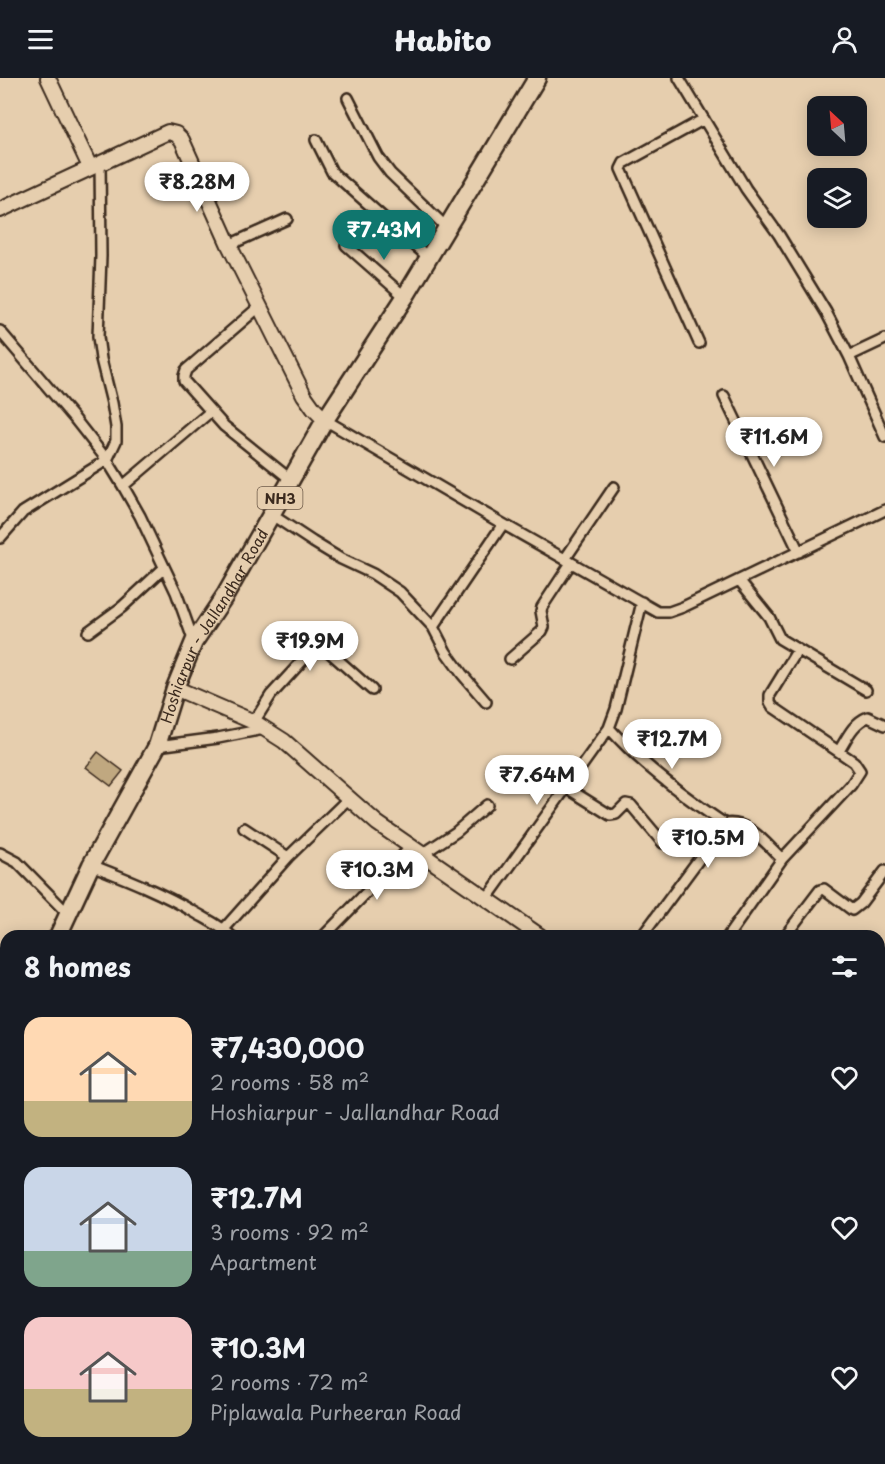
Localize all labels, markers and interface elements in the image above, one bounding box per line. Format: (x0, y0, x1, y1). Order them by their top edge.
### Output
text: Habito (394, 19, 491, 60)
icon: menu (24, 23, 57, 56)
icon: person (828, 23, 861, 56)
north arrow (807, 96, 867, 156)
map controls (807, 96, 867, 228)
pin: ₹8.28M (148, 162, 246, 213)
text: ₹8.28M (158, 166, 236, 196)
button: layers (807, 168, 867, 228)
pin: ₹7.43M (335, 210, 433, 261)
text: ₹7.43M (346, 214, 422, 244)
pin: ₹11.6M (725, 417, 823, 468)
text: ₹11.6M (739, 421, 809, 451)
road number: NH3 (258, 487, 302, 509)
street label: Hoshiarpur - Jallandhar Road (153, 524, 273, 726)
pin: ₹19.9M (261, 621, 359, 672)
text: ₹19.9M (275, 625, 345, 655)
pin: ₹12.7M (623, 719, 721, 770)
text: ₹12.7M (636, 723, 708, 753)
pin: ₹7.64M (488, 755, 586, 806)
text: ₹7.64M (499, 759, 575, 789)
pin: ₹10.5M (659, 818, 757, 869)
text: ₹10.5M (671, 822, 745, 852)
pin: ₹10.3M (328, 850, 426, 901)
text: ₹10.3M (340, 854, 414, 884)
text: 8 homes (24, 947, 131, 986)
icon: filters (828, 950, 861, 983)
text: ₹7,430,000 (210, 1028, 364, 1067)
icon: home (72, 1041, 144, 1113)
icon: heart (828, 1061, 861, 1094)
text: 2 rooms · 58 m² (210, 1067, 369, 1097)
text: Hoshiarpur - Jallandhar Road (210, 1097, 500, 1127)
text: ₹12.7M (210, 1178, 303, 1217)
icon: home (72, 1191, 144, 1263)
icon: heart (828, 1211, 861, 1244)
text: 3 rooms · 92 m² (210, 1217, 369, 1247)
text: Apartment (210, 1247, 317, 1277)
text: ₹10.3M (210, 1328, 306, 1367)
icon: home (72, 1341, 144, 1413)
icon: heart (828, 1361, 861, 1394)
text: 2 rooms · 72 m² (210, 1367, 369, 1397)
text: Piplawala Purheeran Road (210, 1397, 462, 1427)

